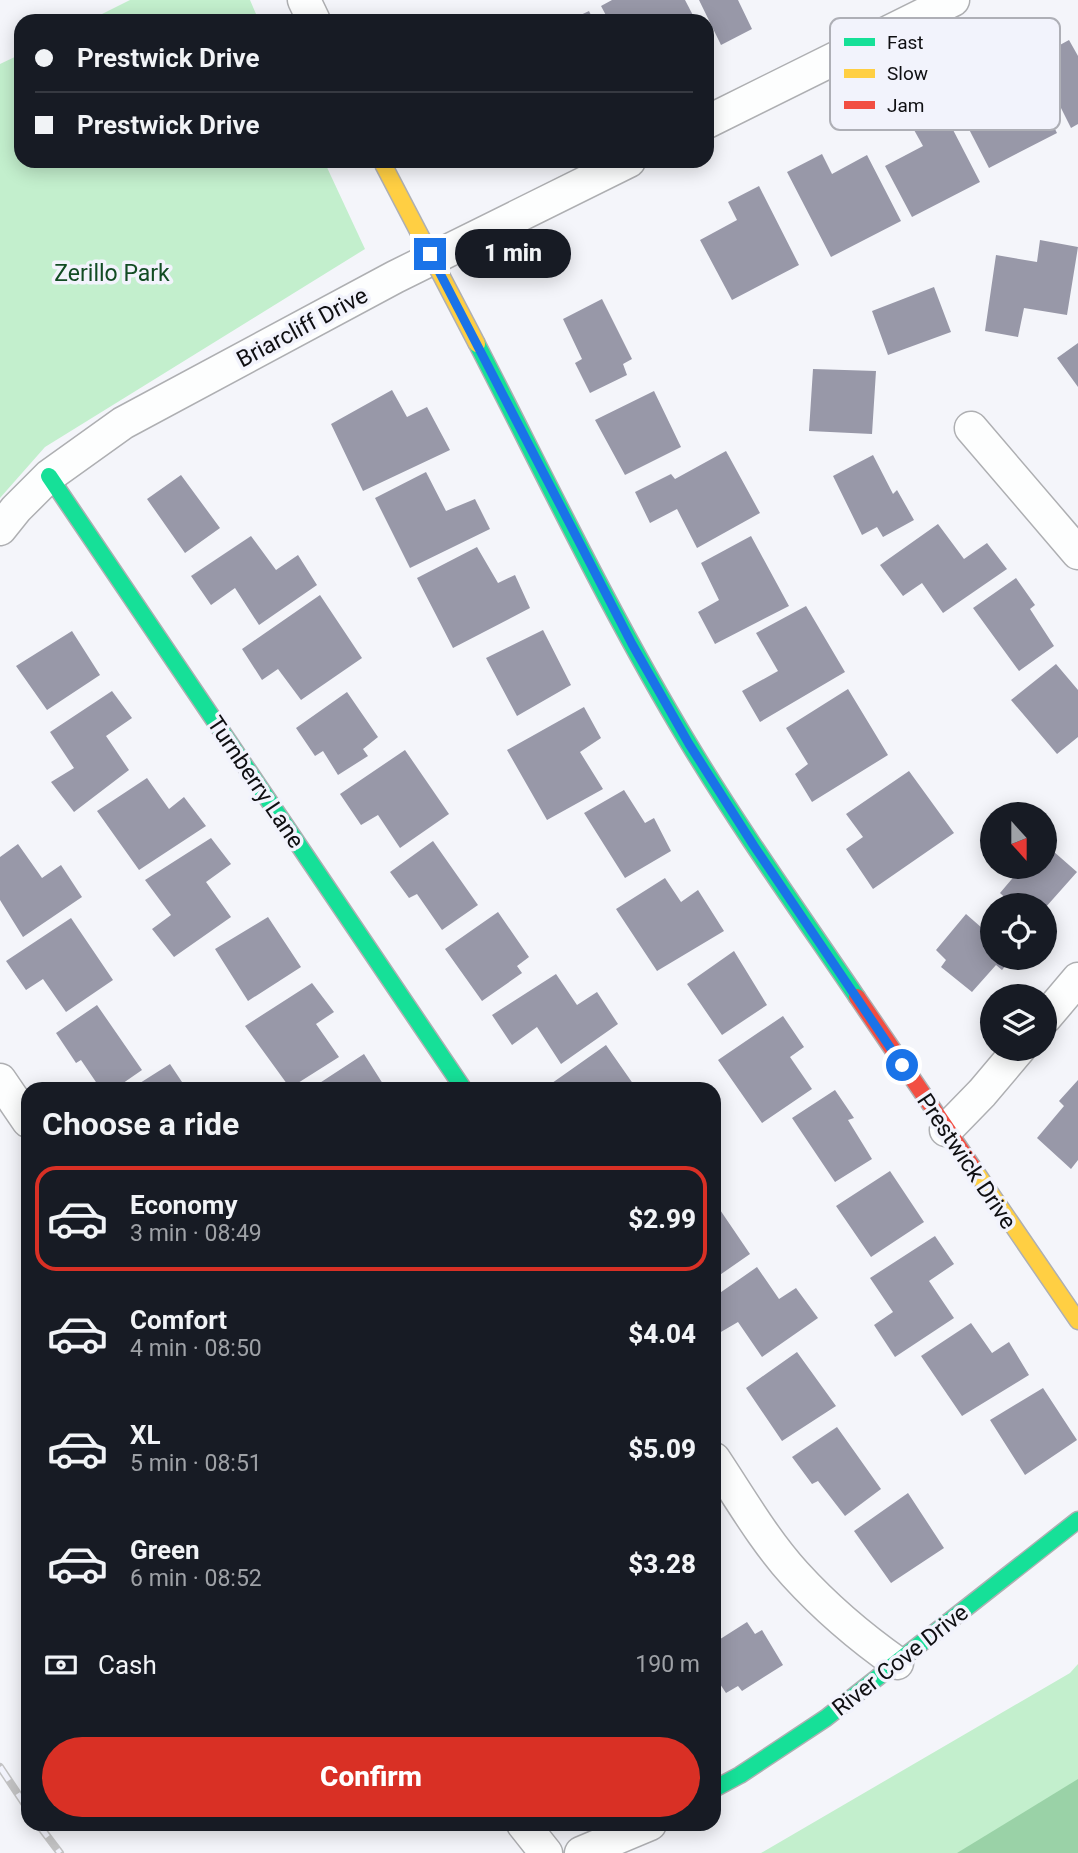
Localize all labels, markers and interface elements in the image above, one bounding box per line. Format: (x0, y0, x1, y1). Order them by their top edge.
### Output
legend (830, 18, 1060, 130)
text: Fast (887, 31, 924, 54)
text: Prestwick Drive (77, 43, 259, 73)
text: Slow (887, 62, 928, 85)
text: Jam (887, 94, 924, 117)
text: Prestwick Drive (77, 110, 259, 140)
callout: 1 min (454, 230, 570, 278)
route end (414, 238, 446, 270)
text: 1 min (484, 240, 542, 267)
park label: Zerillo Park (54, 260, 170, 287)
street label: Briarcliff Drive (232, 282, 372, 373)
street label: Turnberry Lane (202, 711, 310, 853)
north arrow (980, 802, 1057, 878)
map controls (980, 802, 1057, 1061)
button: locate (980, 893, 1057, 970)
button: layers (980, 984, 1057, 1061)
route start (886, 1049, 918, 1081)
street label: Prestwick Drive (911, 1088, 1022, 1234)
text: Choose a ride (42, 1105, 239, 1143)
icon: car (46, 1187, 109, 1250)
text: Economy (130, 1190, 237, 1220)
text: $2.99 (628, 1204, 696, 1234)
text: 3 min · 08:49 (130, 1220, 262, 1247)
icon: car (46, 1302, 109, 1365)
text: Comfort (130, 1305, 227, 1335)
text: $4.04 (628, 1319, 696, 1349)
text: 4 min · 08:50 (130, 1335, 262, 1362)
icon: car (46, 1417, 109, 1480)
text: XL (130, 1420, 161, 1450)
text: $5.09 (628, 1434, 696, 1464)
text: 5 min · 08:51 (130, 1450, 262, 1477)
icon: car (46, 1532, 109, 1595)
text: Green (130, 1535, 200, 1565)
text: $3.28 (628, 1549, 696, 1579)
text: 6 min · 08:52 (130, 1565, 262, 1592)
street label: River Cove Drive (827, 1599, 974, 1722)
icon: cash (42, 1646, 80, 1684)
text: Cash (98, 1650, 157, 1680)
text: 190 m (635, 1651, 700, 1678)
button: Confirm (42, 1737, 700, 1817)

